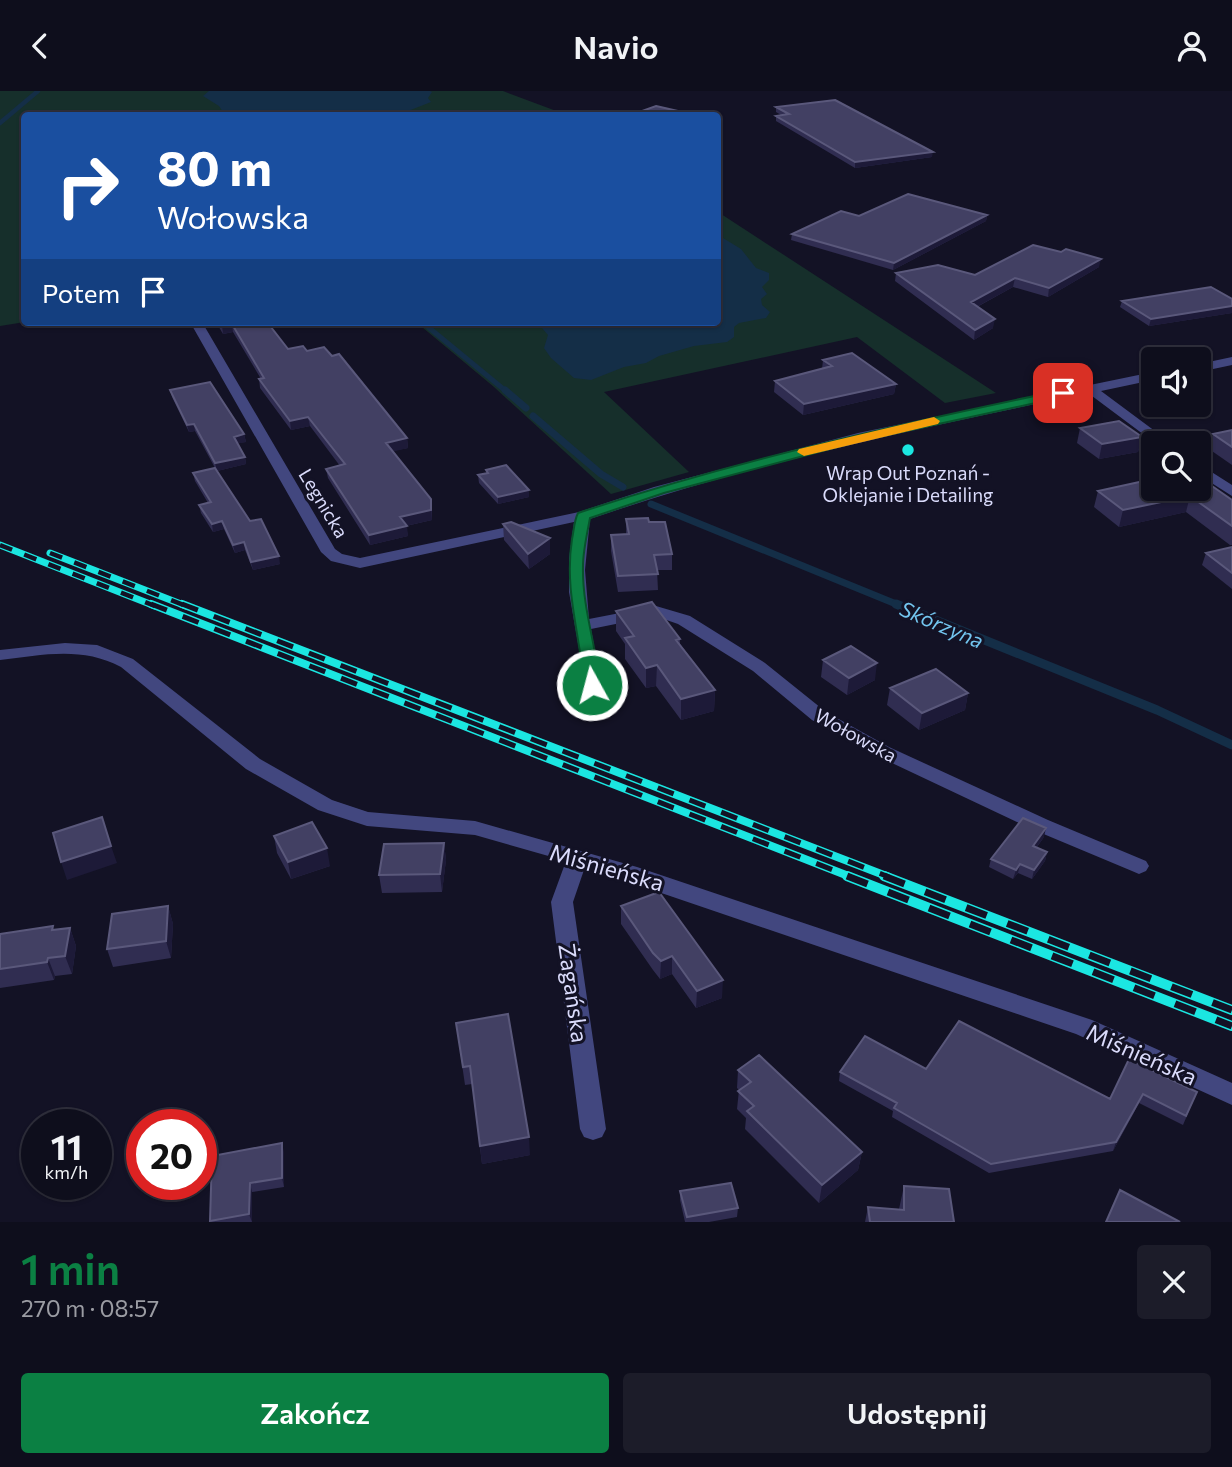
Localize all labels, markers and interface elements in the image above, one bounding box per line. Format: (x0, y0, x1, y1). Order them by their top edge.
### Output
text: Navio (573, 26, 659, 66)
icon: back (21, 27, 59, 65)
icon: person (1173, 27, 1211, 65)
text: 80 m (157, 136, 272, 196)
icon: right (42, 140, 133, 231)
text: Wołowska (157, 196, 309, 236)
icon: arrive (134, 273, 172, 311)
text: Potem (42, 277, 120, 308)
map controls (1141, 347, 1211, 501)
button: sound (1141, 347, 1211, 417)
pin (1033, 363, 1093, 423)
icon: arrive (1044, 374, 1082, 412)
button: search (1141, 431, 1211, 501)
marker: Wrap Out Poznań - Oklejanie i Detailing (900, 442, 916, 458)
place label: Wrap Out Poznań - Oklejanie i Detailing (823, 461, 993, 506)
street label: Legnicka (294, 464, 354, 542)
water label: Skórzyna (896, 595, 988, 653)
position arrow (555, 648, 629, 722)
street label: Wołowska (811, 703, 901, 767)
street label: Miśnieńska (547, 837, 667, 897)
street label: Żagańska (553, 942, 595, 1044)
street label: Miśnieńska (1083, 1017, 1201, 1091)
speed limit sign: 20 (126, 1109, 217, 1200)
text: 11 (51, 1124, 82, 1167)
text: km/h (45, 1161, 88, 1183)
text: 1 min (21, 1242, 120, 1294)
button: close (1137, 1245, 1211, 1319)
text: 270 m · 08:57 (21, 1294, 159, 1322)
button: Zakończ (21, 1373, 609, 1453)
button: Udostępnij (623, 1373, 1211, 1453)

